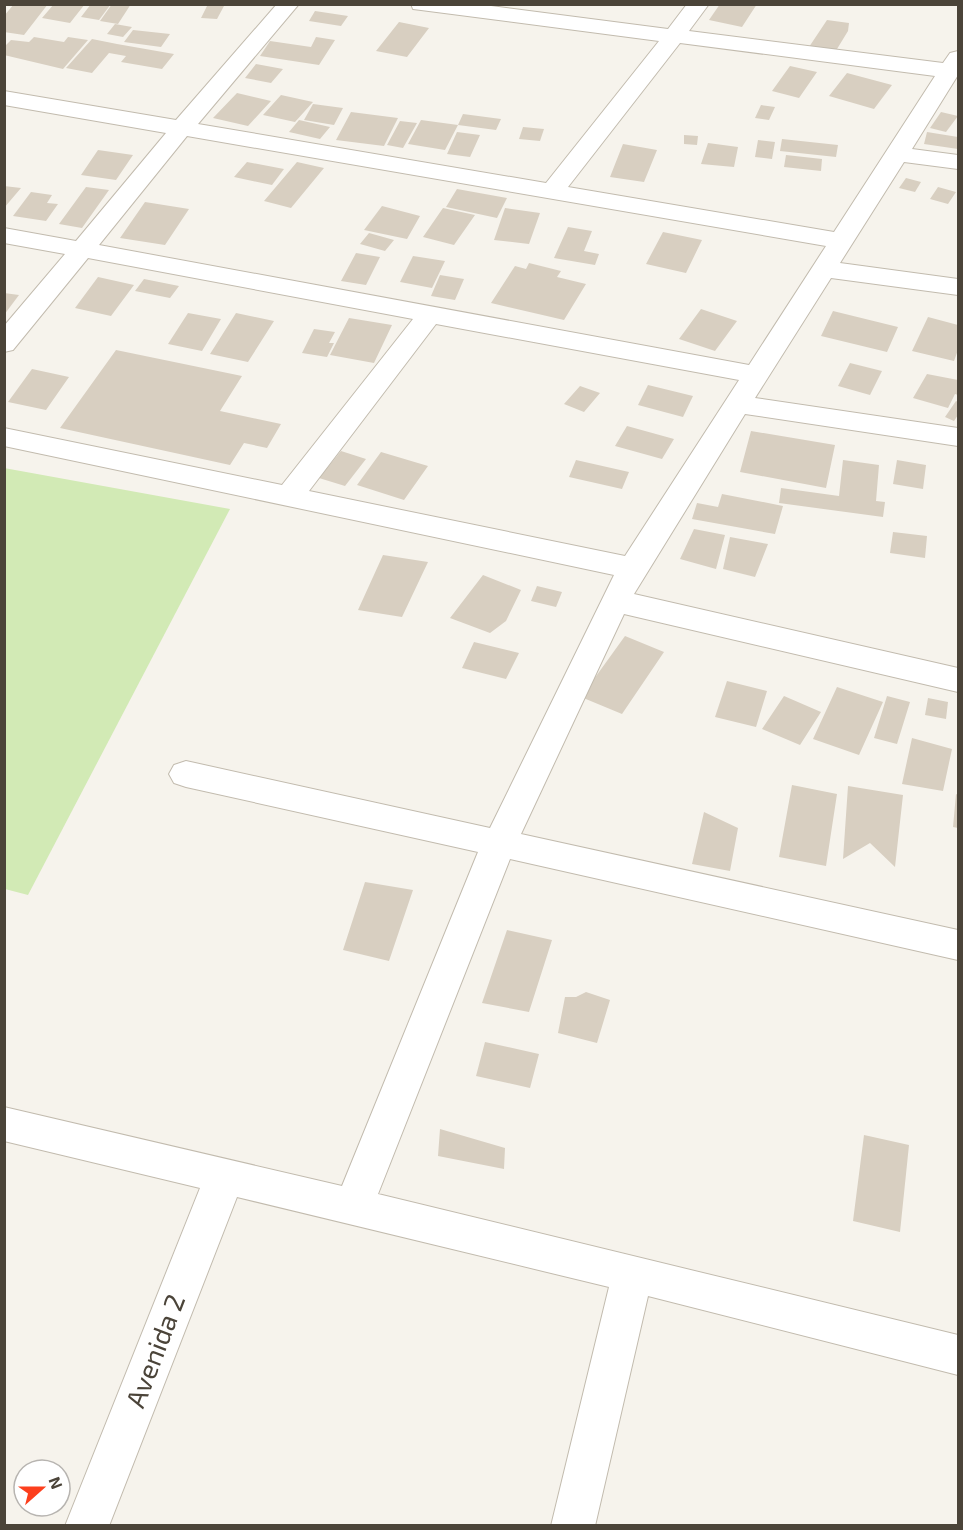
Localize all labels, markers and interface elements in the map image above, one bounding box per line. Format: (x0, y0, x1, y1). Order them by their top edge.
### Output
street label: Avenida 2 (118, 1289, 190, 1411)
north arrow (12, 1458, 72, 1518)
text: N (46, 1474, 67, 1491)

